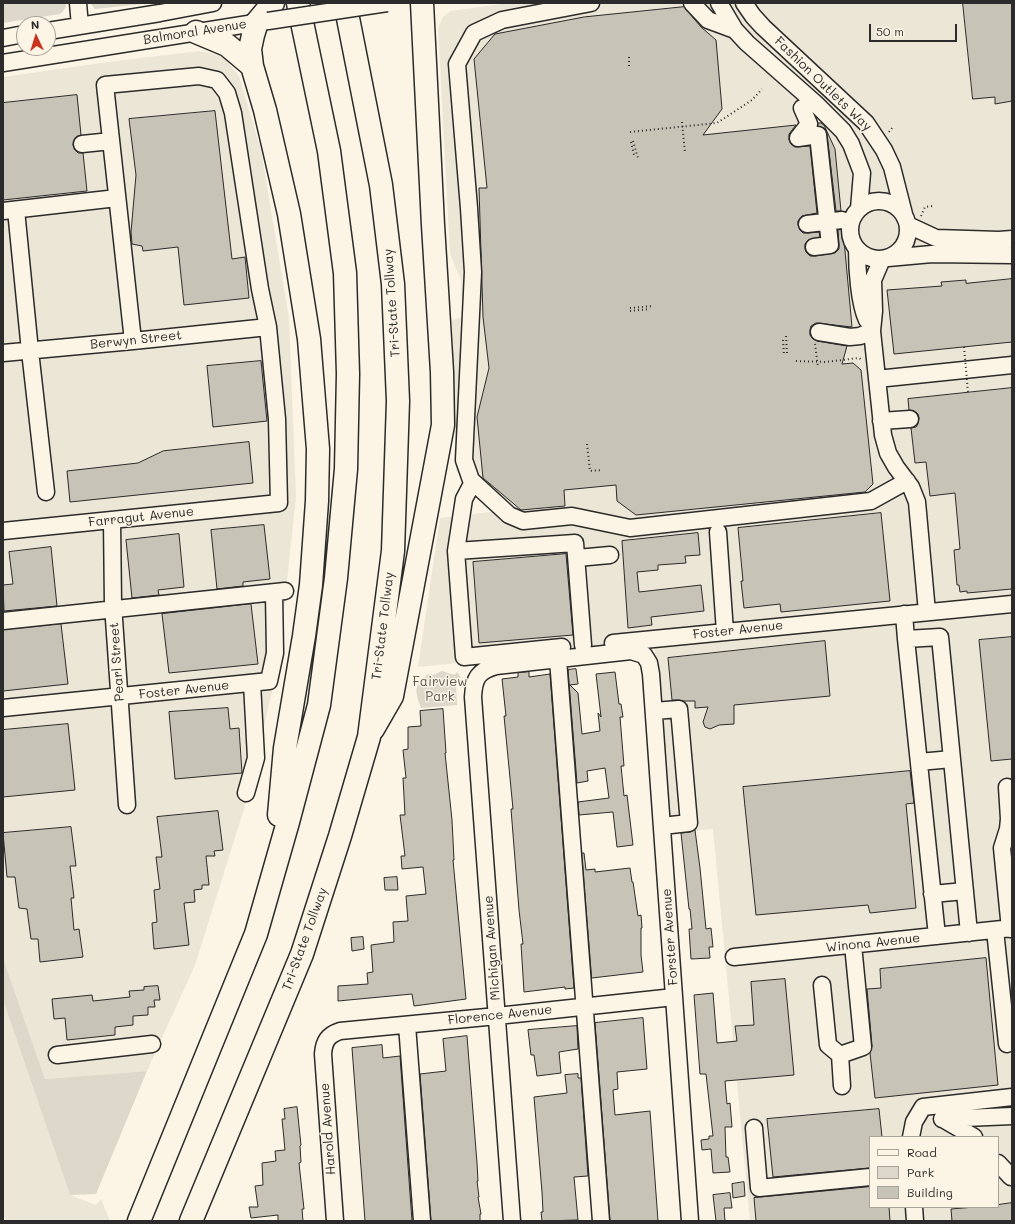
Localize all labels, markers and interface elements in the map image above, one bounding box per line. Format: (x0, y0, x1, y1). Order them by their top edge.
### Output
north arrow (16, 16, 56, 56)
street label: Balmoral Avenue (142, 16, 248, 48)
scale bar (871, 16, 959, 42)
text: N (30, 17, 40, 32)
text: 50 m (876, 23, 904, 39)
street label: Fashion Outlets Way (771, 34, 875, 134)
street label: Tri-State Tollway (380, 248, 404, 358)
street label: Berwyn Street (89, 327, 183, 353)
street label: Farragut Avenue (87, 504, 195, 530)
street label: Tri-State Tollway (369, 571, 397, 681)
street label: Foster Avenue (692, 618, 784, 642)
street label: Pearl Street (106, 622, 128, 702)
park label: Fairview Park (413, 674, 467, 705)
street label: Foster Avenue (138, 678, 230, 702)
street label: Tri-State Tollway (279, 885, 331, 993)
street label: Forster Avenue (659, 888, 681, 986)
street label: Michigan Avenue (481, 895, 503, 1001)
street label: Winona Avenue (825, 930, 921, 956)
street label: Florence Avenue (447, 1002, 553, 1028)
street label: Harold Avenue (317, 1082, 339, 1176)
legend (869, 1136, 999, 1208)
text: Road (907, 1144, 937, 1160)
text: Park (907, 1164, 934, 1180)
text: Building (907, 1184, 953, 1200)

